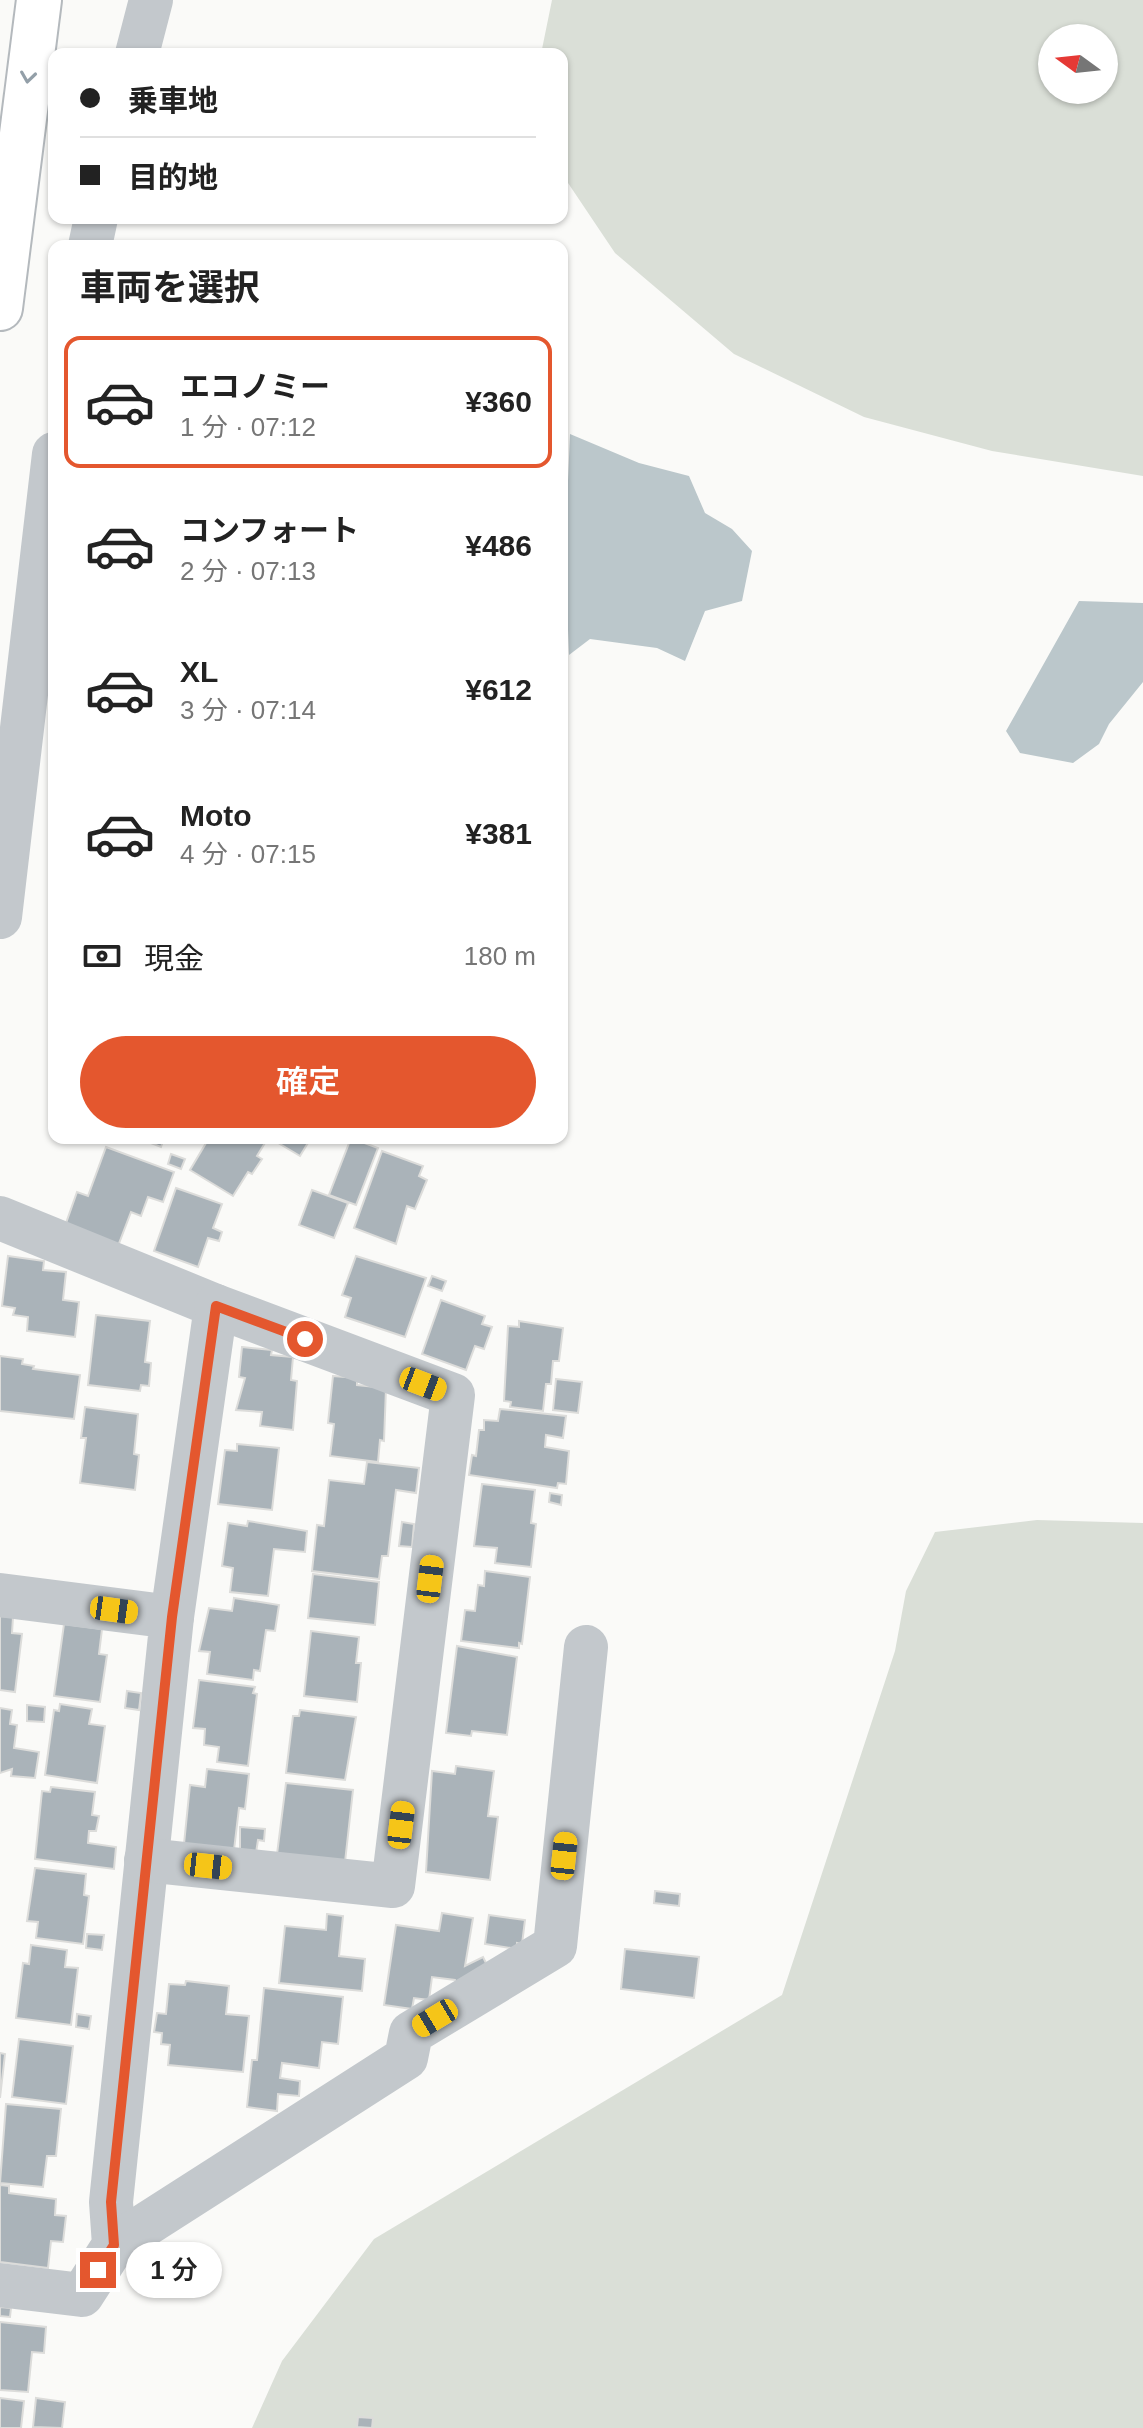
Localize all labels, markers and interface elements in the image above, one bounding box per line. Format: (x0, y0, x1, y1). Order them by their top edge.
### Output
north arrow (1038, 24, 1118, 104)
map controls (1038, 24, 1118, 104)
one-way arrow (20, 70, 37, 84)
text: 乗車地 (128, 84, 218, 117)
text: 目的地 (128, 161, 218, 194)
text: 車両を選択 (80, 267, 260, 308)
icon: car (84, 366, 156, 438)
text: エコノミー (180, 370, 330, 403)
text: ¥360 (465, 385, 532, 418)
text: 1 分 · 07:12 (180, 412, 316, 442)
icon: car (84, 510, 156, 582)
text: コンフォート (180, 514, 359, 547)
text: ¥486 (465, 529, 532, 562)
text: 2 分 · 07:13 (180, 556, 316, 586)
icon: car (84, 654, 156, 726)
text: XL (180, 655, 218, 688)
text: ¥612 (465, 673, 532, 706)
text: 3 分 · 07:14 (180, 695, 316, 725)
icon: car (84, 798, 156, 870)
text: Moto (180, 799, 252, 832)
text: ¥381 (465, 817, 532, 850)
text: 4 分 · 07:15 (180, 839, 316, 869)
icon: cash (80, 934, 124, 978)
text: 180 m (464, 941, 536, 971)
text: 現金 (144, 942, 204, 975)
button: 確定 (80, 1036, 536, 1128)
route start (287, 1321, 323, 1357)
car (396, 1364, 450, 1404)
car (415, 1554, 445, 1604)
car (89, 1595, 139, 1625)
car (386, 1800, 416, 1850)
car (550, 1831, 578, 1881)
car (183, 1852, 233, 1880)
car (408, 1995, 462, 2041)
callout: 1 分 (126, 2242, 222, 2298)
route end (80, 2252, 116, 2288)
text: 1 分 (150, 2255, 198, 2285)

